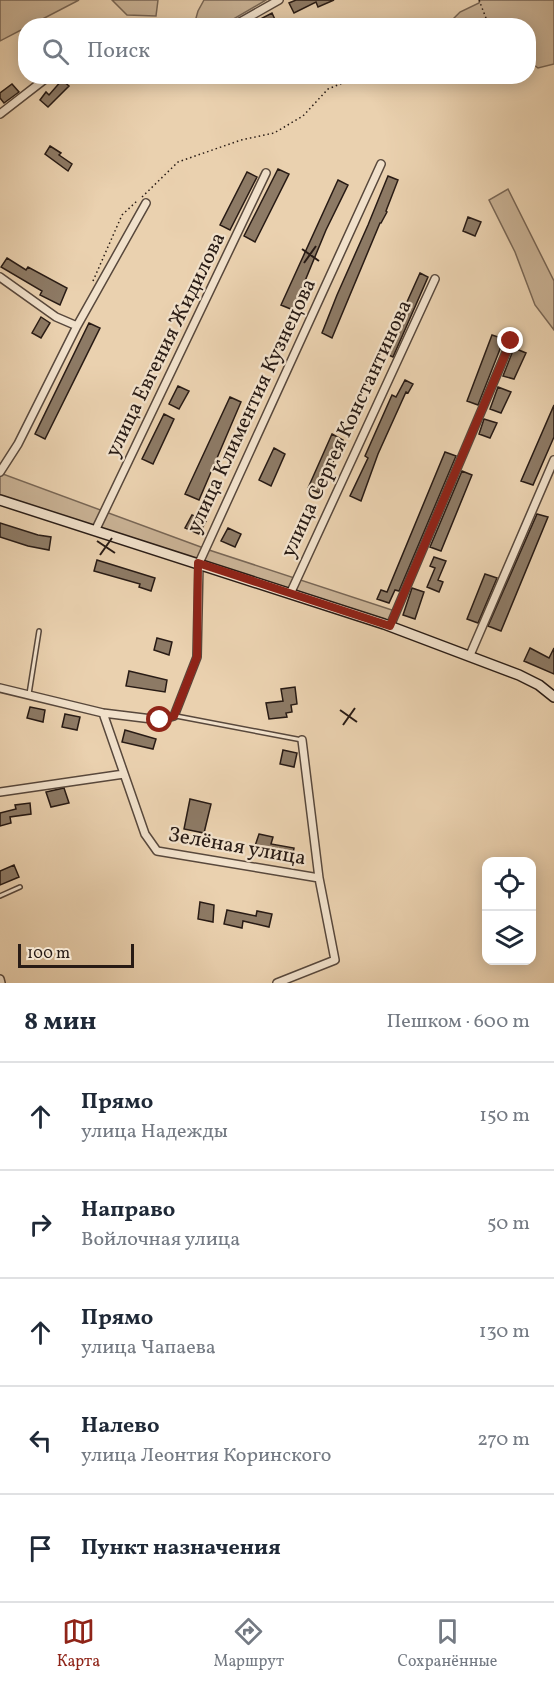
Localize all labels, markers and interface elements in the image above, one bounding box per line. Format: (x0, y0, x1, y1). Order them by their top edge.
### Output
search box (18, 18, 536, 84)
icon: search (39, 35, 72, 68)
text: Поиск (87, 36, 150, 67)
street label: улица Евгения Жидилова (99, 228, 233, 462)
street label: улица Климентия Кузнецова (180, 274, 324, 538)
street label: улица Сергея Константинова (274, 295, 420, 563)
route end (497, 327, 523, 353)
route start (146, 706, 172, 732)
street label: Зелёная улица (166, 821, 308, 873)
map controls (482, 857, 536, 965)
button: locate (482, 857, 536, 911)
button: layers (482, 911, 536, 965)
scale bar (18, 941, 134, 968)
text: 100 m (27, 943, 70, 965)
text: 8 мин (24, 1004, 96, 1040)
text: Пешком · 600 m (386, 1008, 530, 1036)
text: Прямо (81, 1087, 153, 1118)
icon: ahead (24, 1100, 57, 1133)
text: 150 m (479, 1102, 530, 1130)
text: улица Надежды (81, 1118, 228, 1146)
text: Направо (81, 1195, 175, 1226)
icon: right (24, 1208, 57, 1241)
text: 50 m (487, 1210, 530, 1238)
text: Войлочная улица (81, 1226, 240, 1254)
text: Прямо (81, 1303, 153, 1334)
icon: ahead (24, 1316, 57, 1349)
text: 130 m (479, 1318, 530, 1346)
text: улица Чапаева (81, 1334, 216, 1362)
text: Налево (81, 1411, 160, 1442)
icon: left (24, 1424, 57, 1457)
text: 270 m (477, 1426, 530, 1454)
text: улица Леонтия Коринского (81, 1442, 331, 1470)
icon: arrive (24, 1532, 57, 1565)
text: Пункт назначения (81, 1533, 281, 1564)
tab: Карта (57, 1615, 100, 1673)
tab: Маршрут (213, 1615, 284, 1673)
tab: Сохранённые (397, 1615, 497, 1673)

